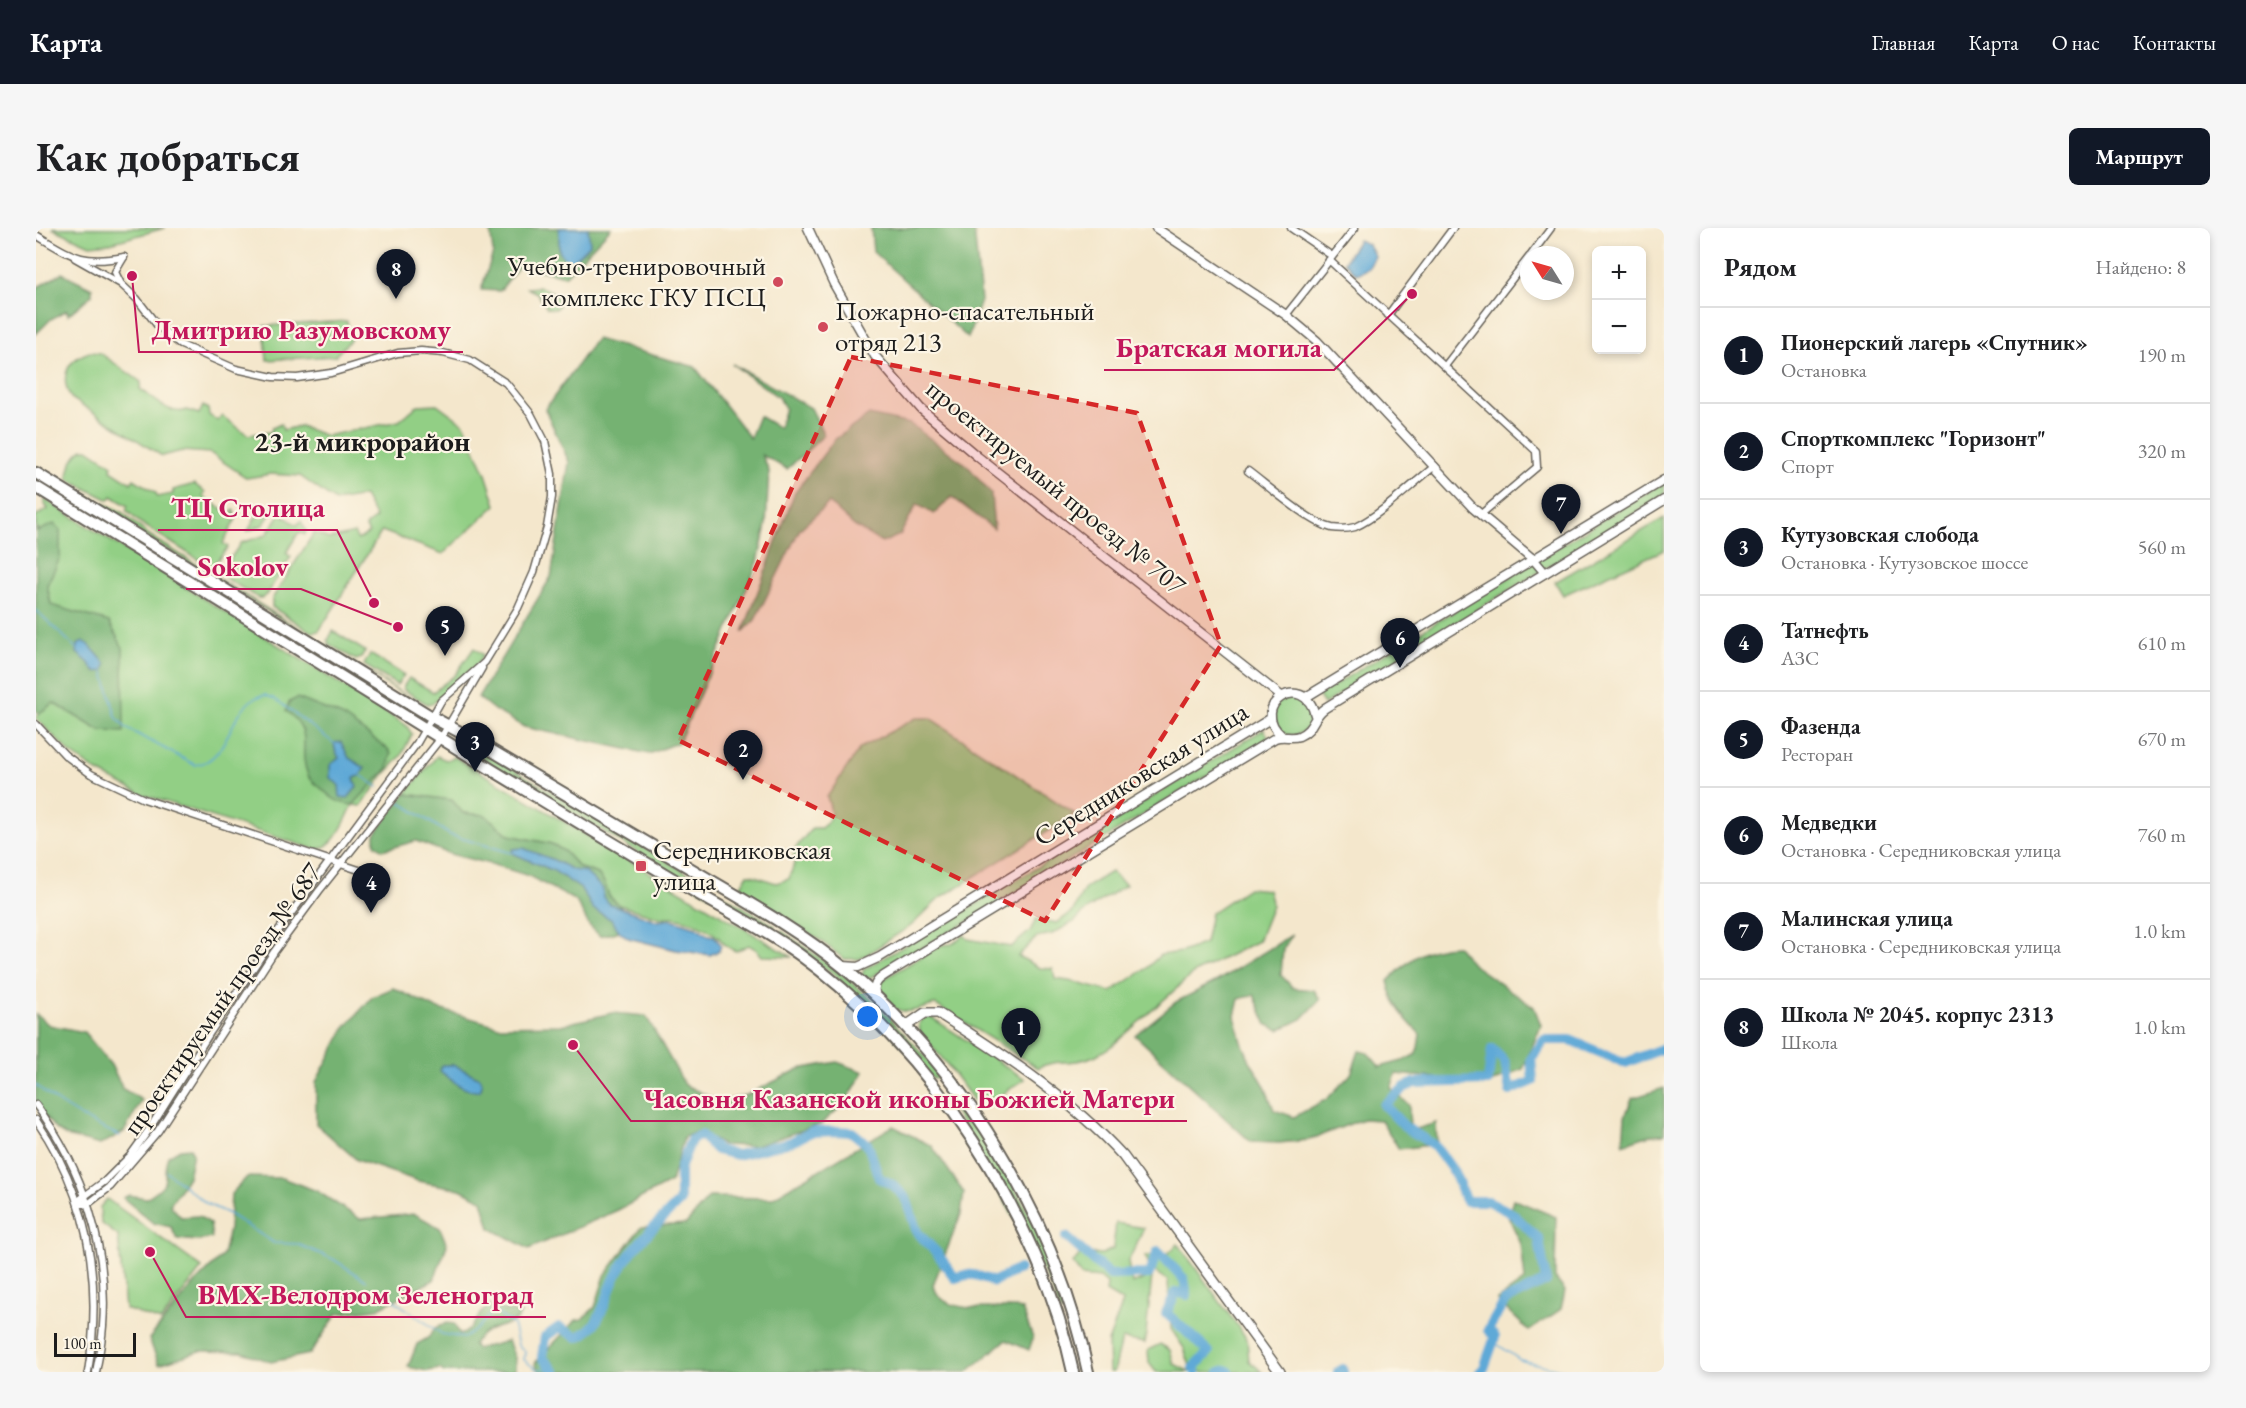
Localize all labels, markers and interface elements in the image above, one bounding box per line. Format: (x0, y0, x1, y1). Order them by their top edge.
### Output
text: Карта (30, 24, 102, 60)
text: Главная (1871, 29, 1935, 56)
text: Карта (1968, 29, 2019, 56)
text: О нас (2052, 29, 2100, 56)
text: Контакты (2133, 29, 2216, 56)
button: Маршрут (2069, 128, 2210, 185)
text: Как добраться (36, 129, 300, 184)
north arrow (1520, 246, 1574, 300)
map controls (1592, 246, 1646, 354)
button: + (1592, 246, 1646, 300)
place label: Учебно-тренировочный комплекс ГКУ ПСЦ (506, 248, 766, 314)
pin: 8 (376, 250, 416, 299)
text: Рядом (1724, 250, 1797, 284)
text: Найдено: 8 (2095, 254, 2186, 280)
marker: Учебно-тренировочный комплекс ГКУ ПСЦ (771, 275, 785, 289)
place label: Пожарно-спасательный отряд 213 (835, 293, 1094, 359)
button: − (1592, 300, 1646, 354)
callout: Дмитрию Разумовскому (139, 306, 463, 352)
text: Дмитрию Разумовскому (151, 311, 451, 347)
marker: Пожарно-спасательный отряд 213 (816, 320, 830, 334)
callout: Братская могила (1104, 324, 1334, 370)
text: Пионерский лагерь «Спутник» (1781, 328, 2088, 357)
text: Братская могила (1116, 329, 1323, 365)
text: 1 (1738, 342, 1749, 368)
text: 190 m (2138, 342, 2186, 368)
text: Остановка (1781, 357, 1867, 383)
street label: проектируемый проезд № 707 (919, 371, 1194, 603)
district label: 23-й микрорайон (254, 423, 470, 459)
text: Спорткомплекс "Горизонт" (1781, 424, 2046, 453)
text: 2 (1738, 438, 1749, 464)
text: 320 m (2138, 438, 2186, 464)
text: Спорт (1781, 453, 1834, 479)
callout: ТЦ Столица (158, 484, 337, 530)
pin: 7 (1542, 484, 1580, 534)
text: ТЦ Столица (171, 489, 326, 525)
text: Кутузовская слобода (1781, 520, 1979, 549)
text: 3 (1738, 534, 1749, 560)
text: 560 m (2138, 534, 2186, 560)
callout: Sokolov (186, 543, 301, 589)
text: Sokolov (198, 548, 289, 584)
text: Остановка · Кутузовское шоссе (1781, 549, 2028, 575)
pin: 5 (426, 606, 464, 656)
text: Татнефть (1781, 616, 1869, 645)
pin: 6 (1380, 618, 1420, 668)
text: 4 (1738, 630, 1749, 656)
text: 610 m (2138, 630, 2186, 656)
text: АЗС (1781, 645, 1819, 671)
street label: Середниковская улица (1027, 693, 1255, 854)
text: Фазенда (1781, 712, 1861, 741)
pin: 3 (456, 722, 494, 772)
text: 5 (1738, 726, 1749, 752)
text: 670 m (2138, 726, 2186, 752)
pin: 2 (724, 730, 762, 780)
text: Ресторан (1781, 741, 1853, 767)
text: Медведки (1781, 808, 1877, 837)
text: 6 (1738, 822, 1749, 848)
text: 760 m (2138, 822, 2186, 848)
place label: Середниковская улица (653, 832, 831, 898)
text: Остановка · Середниковская улица (1781, 837, 2061, 863)
street label: проектируемый проезд № 687 (114, 855, 330, 1142)
marker: Середниковская улица (634, 859, 648, 873)
pin: 4 (352, 864, 390, 913)
text: Малинская улица (1781, 904, 1953, 933)
text: 7 (1738, 918, 1749, 944)
text: 1.0 km (2133, 918, 2186, 944)
text: Остановка · Середниковская улица (1781, 933, 2061, 959)
text: Школа № 2045. корпус 2313 (1781, 1000, 2054, 1029)
your location (853, 1002, 882, 1031)
pin: 1 (1002, 1008, 1040, 1058)
text: 8 (1738, 1014, 1749, 1040)
text: 1.0 km (2133, 1014, 2186, 1040)
text: Школа (1781, 1029, 1838, 1055)
callout: Часовня Казанской иконы Божией Матери (631, 1075, 1187, 1121)
text: Часовня Казанской иконы Божией Матери (643, 1080, 1175, 1116)
callout: BMX-Велодром Зеленоград (186, 1271, 546, 1317)
text: BMX-Велодром Зеленоград (198, 1276, 534, 1312)
scale bar (54, 1330, 136, 1358)
text: 100 m (63, 1333, 102, 1354)

